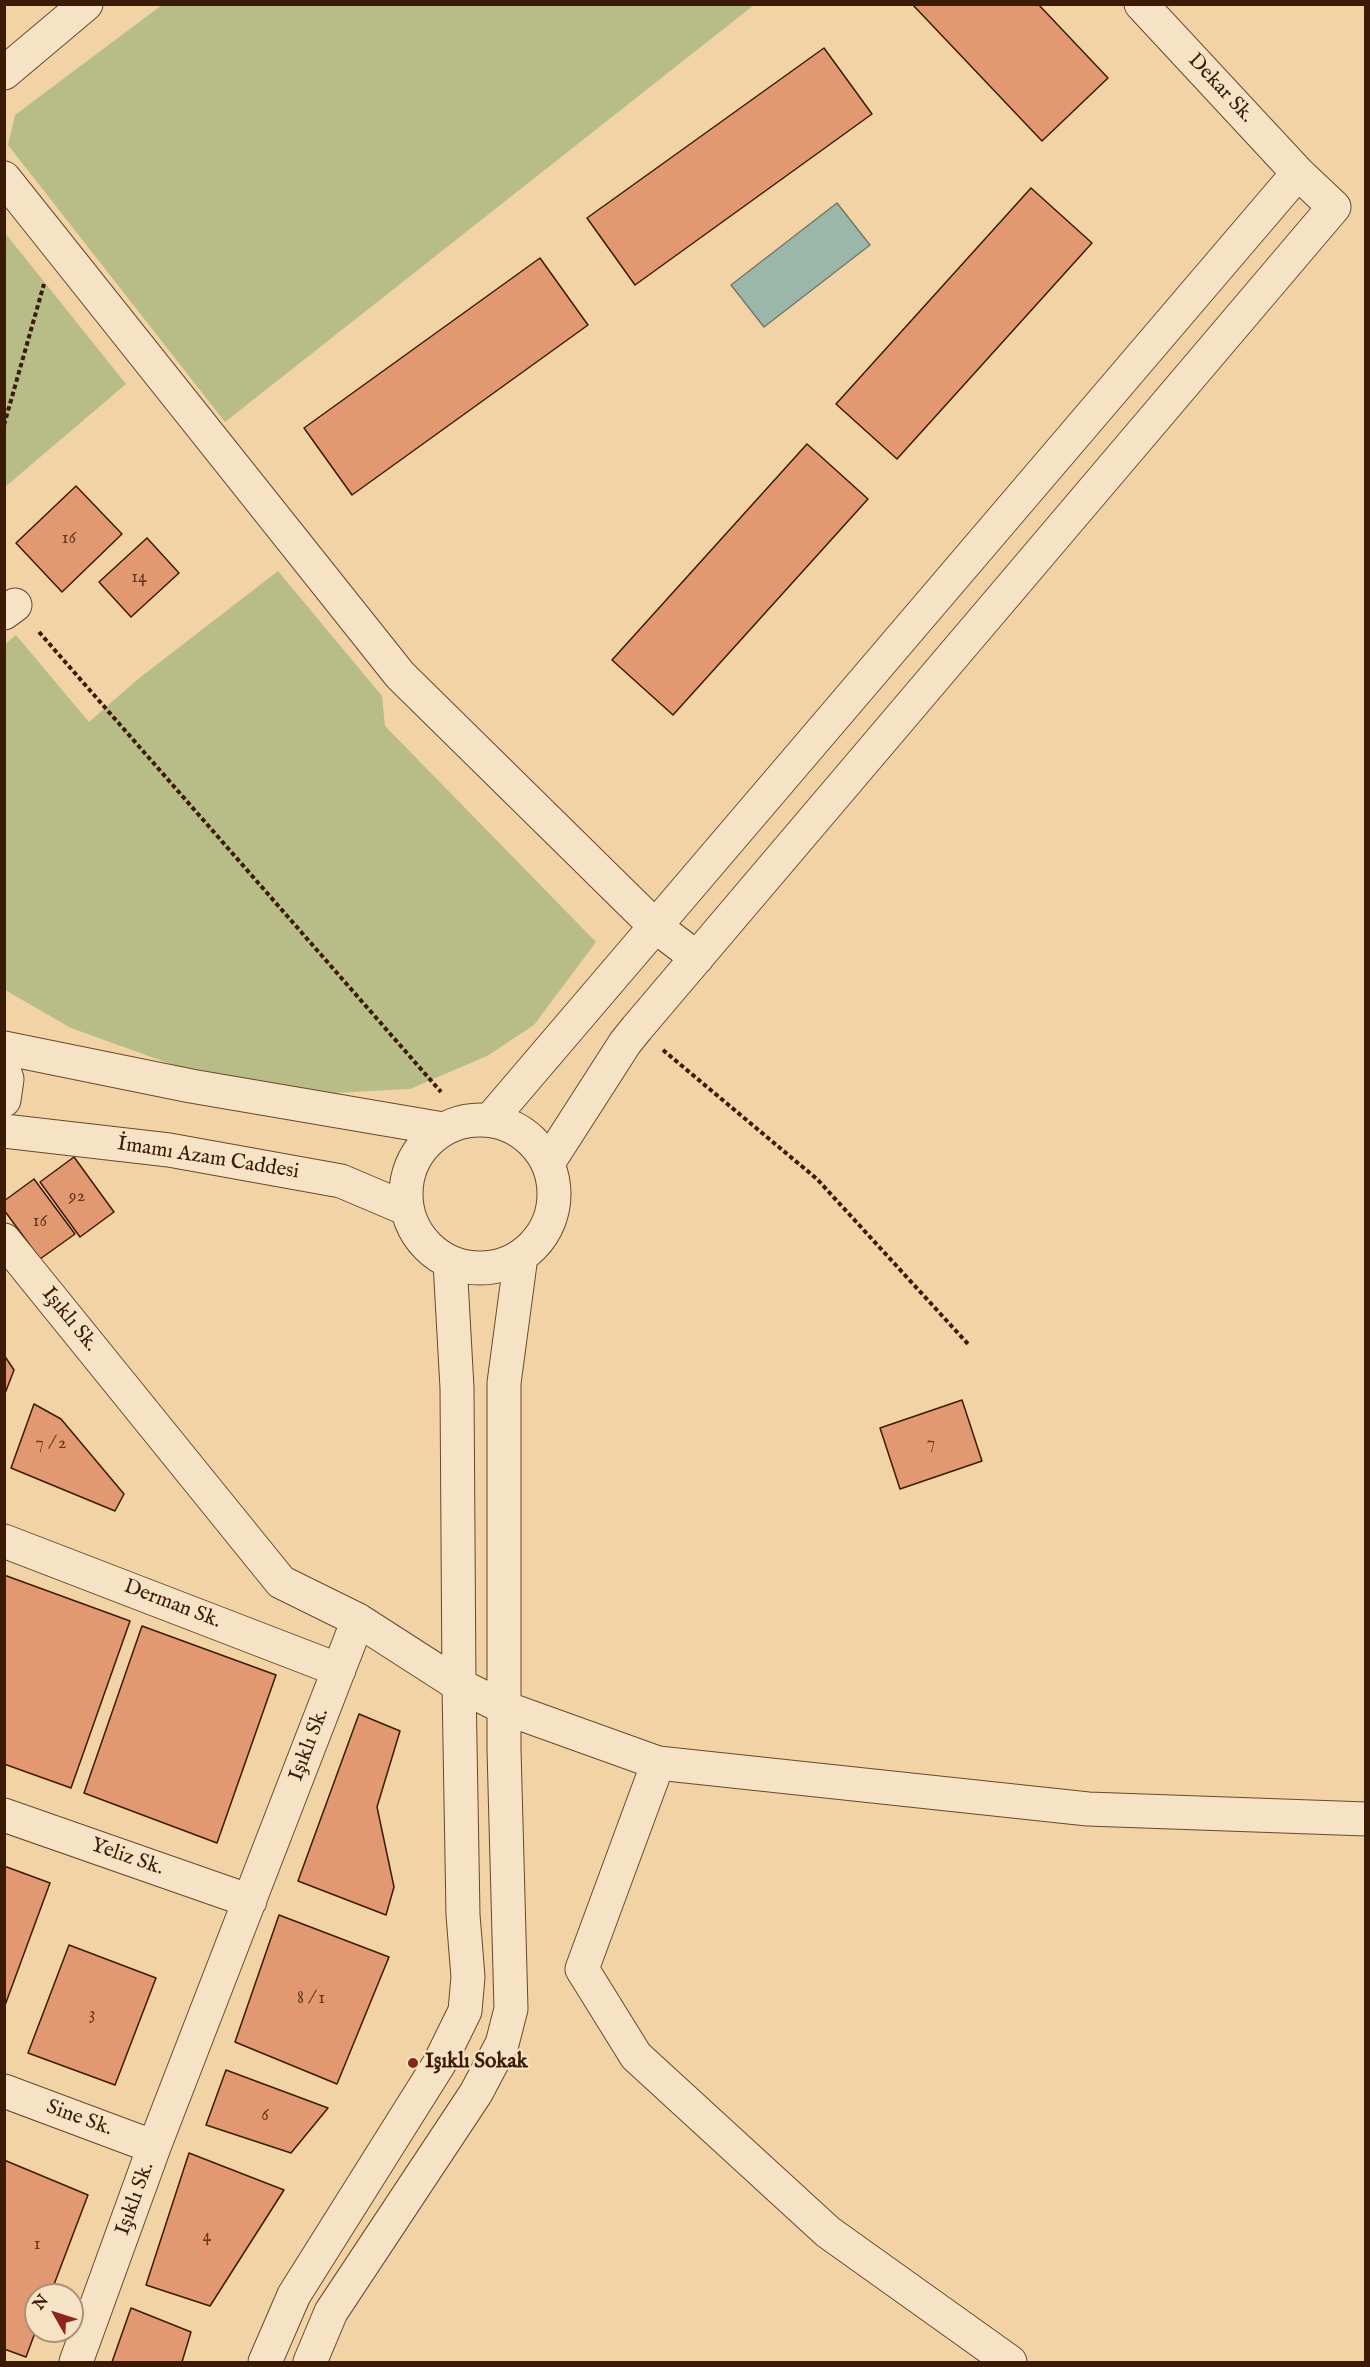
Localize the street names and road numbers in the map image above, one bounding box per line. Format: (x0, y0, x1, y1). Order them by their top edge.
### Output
street label: Dekar Sk. (1181, 49, 1259, 129)
street label: İmamı Azam Caddesi (115, 1132, 301, 1186)
street label: Işıklı Sk. (35, 1283, 103, 1357)
street label: Derman Sk. (120, 1575, 224, 1635)
street label: Işıklı Sk. (285, 1705, 335, 1785)
street label: Yeliz Sk. (87, 1834, 167, 1882)
street label: Sine Sk. (42, 2095, 116, 2143)
street label: Işıklı Sk. (111, 2159, 161, 2239)

